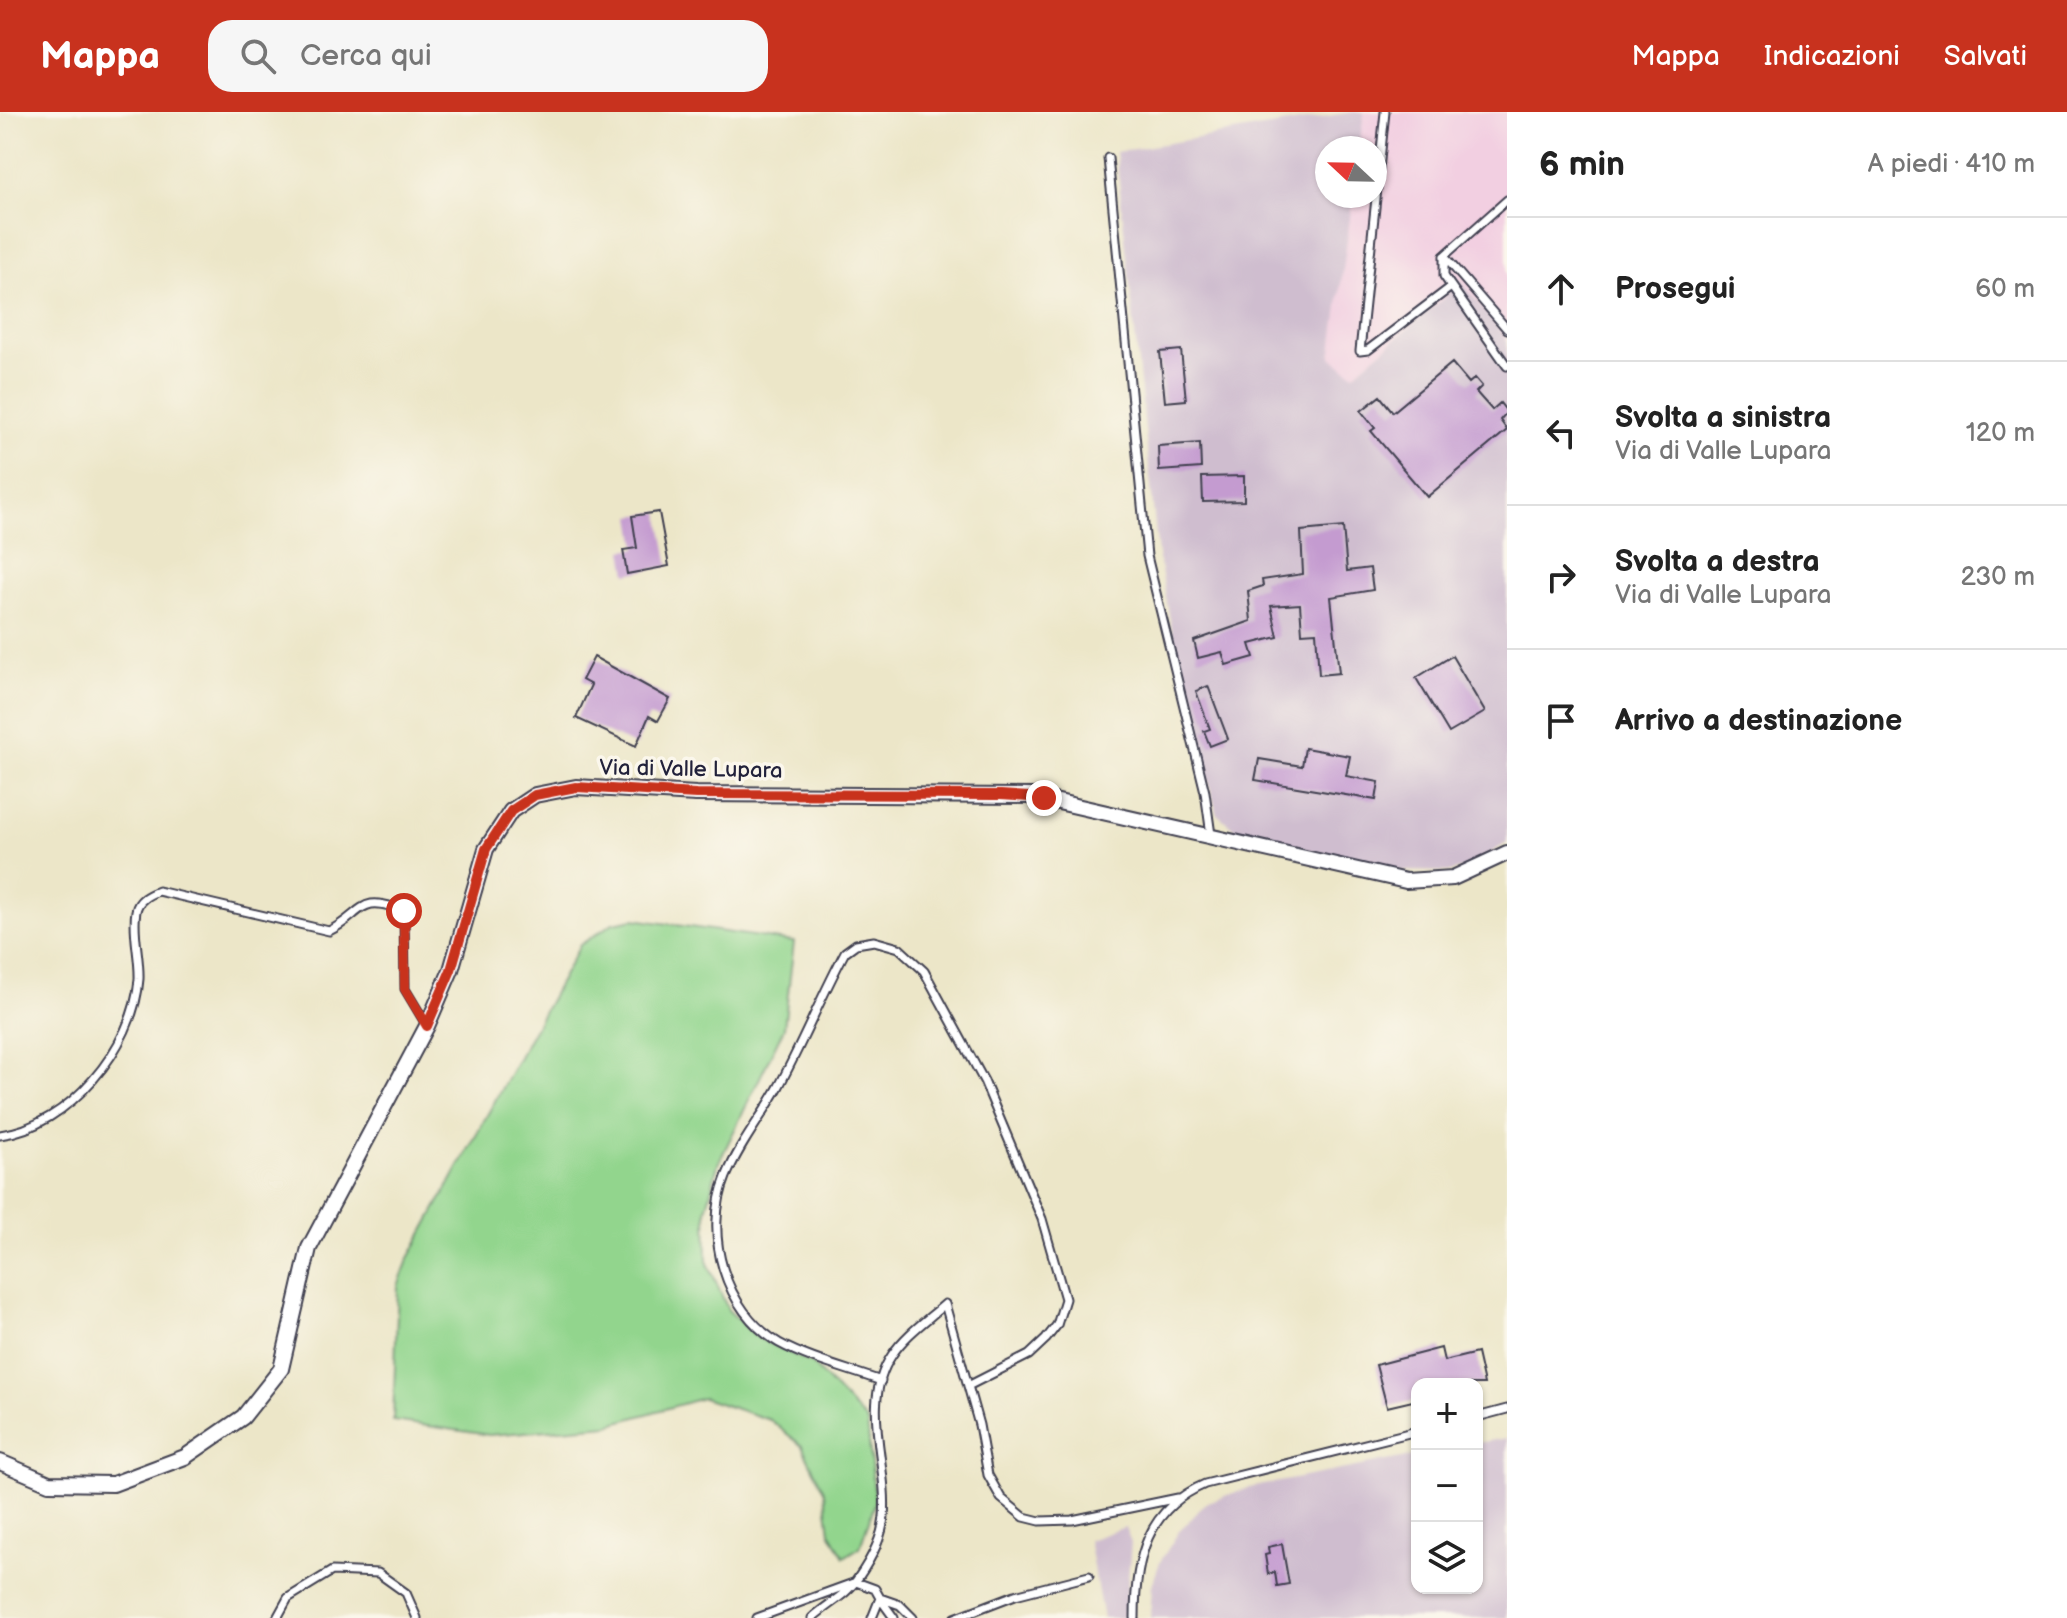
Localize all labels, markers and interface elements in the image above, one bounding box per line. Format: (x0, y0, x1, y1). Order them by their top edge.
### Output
search box (208, 20, 768, 92)
text: Mappa (40, 34, 160, 79)
icon: search (236, 34, 280, 78)
text: Cerca qui (300, 38, 432, 74)
text: Mappa (1631, 40, 1720, 73)
text: Indicazioni (1764, 40, 1900, 73)
text: Salvati (1944, 40, 2027, 73)
north arrow (1315, 136, 1387, 208)
text: 6 min (1539, 144, 1625, 185)
text: A piedi · 410 m (1868, 149, 2035, 180)
icon: ahead (1539, 267, 1583, 311)
text: Prosegui (1615, 271, 1735, 307)
text: 60 m (1975, 274, 2035, 305)
text: Svolta a sinistra (1615, 400, 1831, 436)
icon: left (1539, 411, 1583, 455)
text: 120 m (1966, 418, 2035, 449)
text: Via di Valle Lupara (1615, 436, 1832, 467)
text: Svolta a destra (1615, 544, 1820, 580)
icon: right (1539, 555, 1583, 599)
text: 230 m (1960, 562, 2035, 593)
text: Via di Valle Lupara (1615, 580, 1832, 611)
icon: arrive (1539, 699, 1583, 743)
text: Arrivo a destinazione (1615, 703, 1902, 739)
street label: Via di Valle Lupara (599, 754, 783, 785)
route end (1026, 780, 1062, 816)
route start (386, 893, 422, 929)
map controls (1411, 1378, 1483, 1594)
button: + (1411, 1378, 1483, 1450)
button: − (1411, 1450, 1483, 1522)
button: layers (1411, 1522, 1483, 1594)

